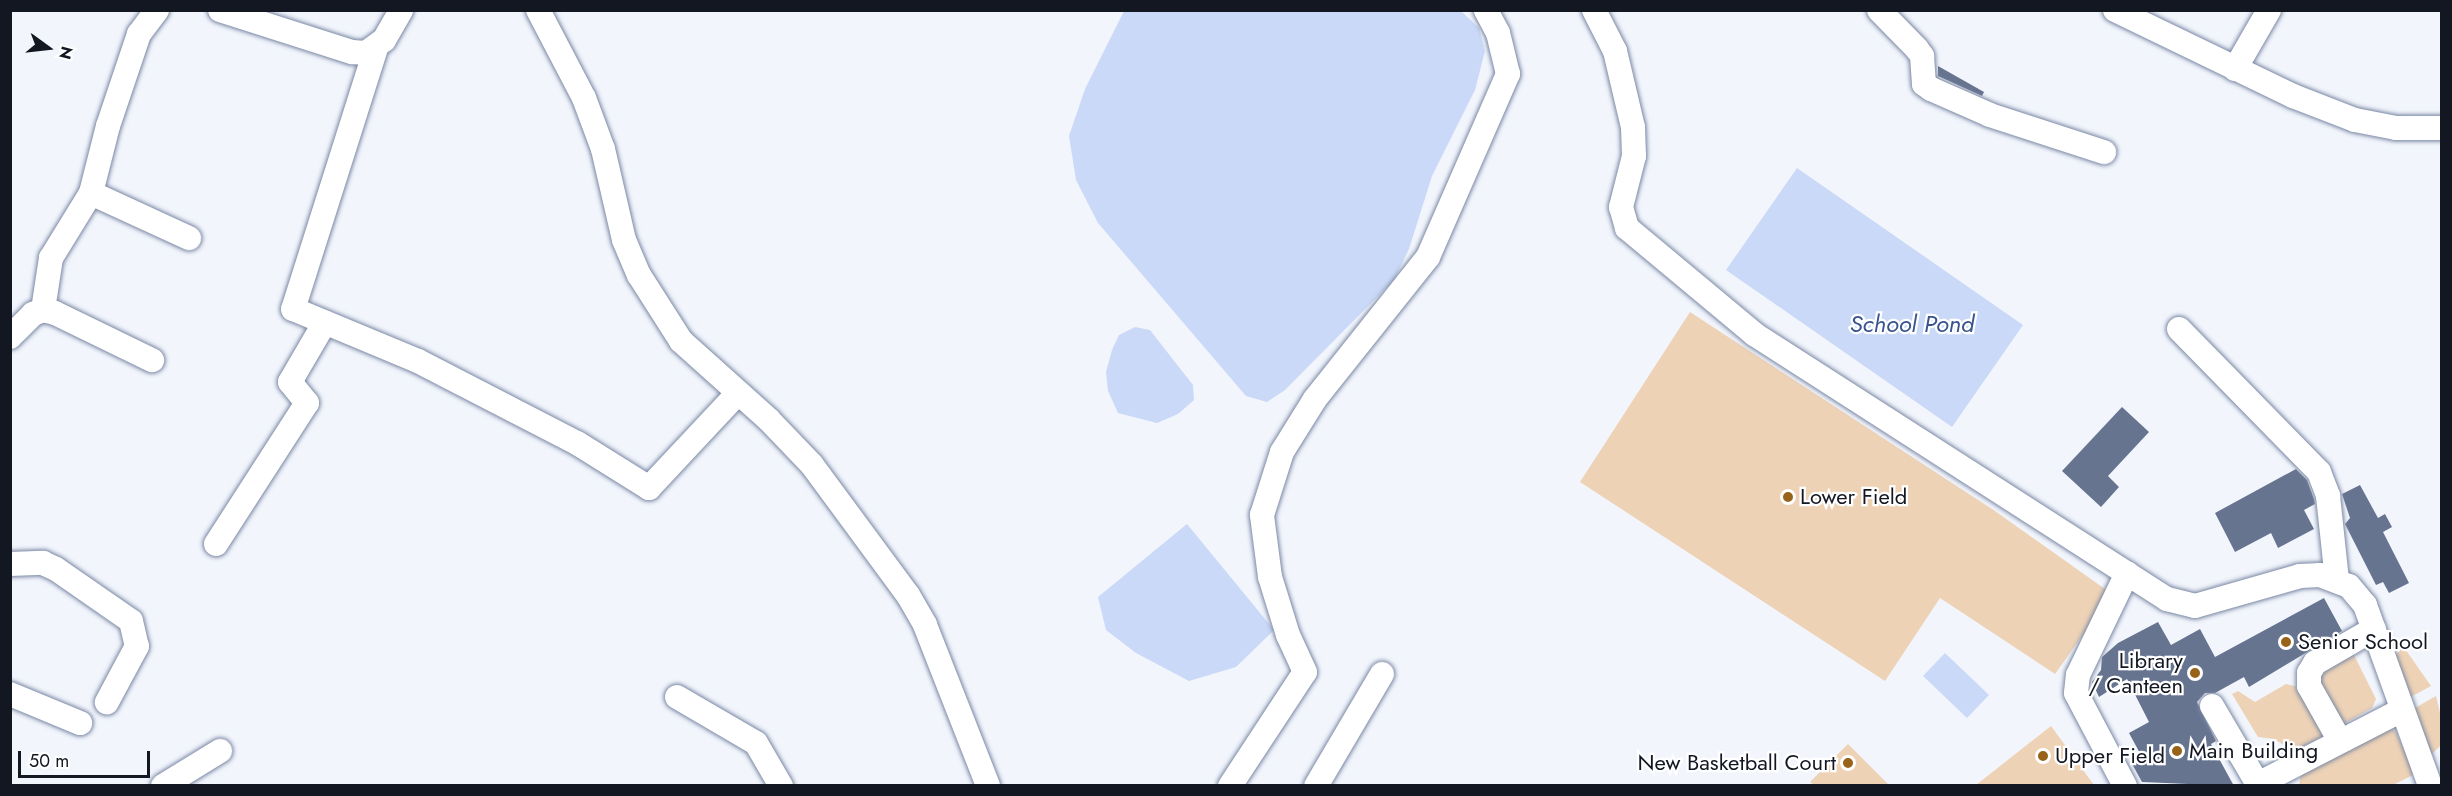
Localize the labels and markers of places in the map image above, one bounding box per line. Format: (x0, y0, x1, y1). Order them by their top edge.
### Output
place label: Lower Field (1800, 484, 1907, 510)
marker: Lower Field (1781, 490, 1795, 504)
place label: Senior School (2298, 629, 2428, 655)
marker: Senior School (2279, 635, 2293, 649)
place label: Library / Canteen (2088, 647, 2183, 698)
marker: Library / Canteen (2188, 666, 2202, 680)
place label: Main Building (2189, 738, 2318, 764)
place label: Upper Field (2055, 743, 2165, 769)
marker: Main Building (2170, 744, 2184, 758)
marker: Upper Field (2036, 749, 2050, 763)
place label: New Basketball Court (1637, 750, 1836, 776)
marker: New Basketball Court (1841, 756, 1855, 770)

